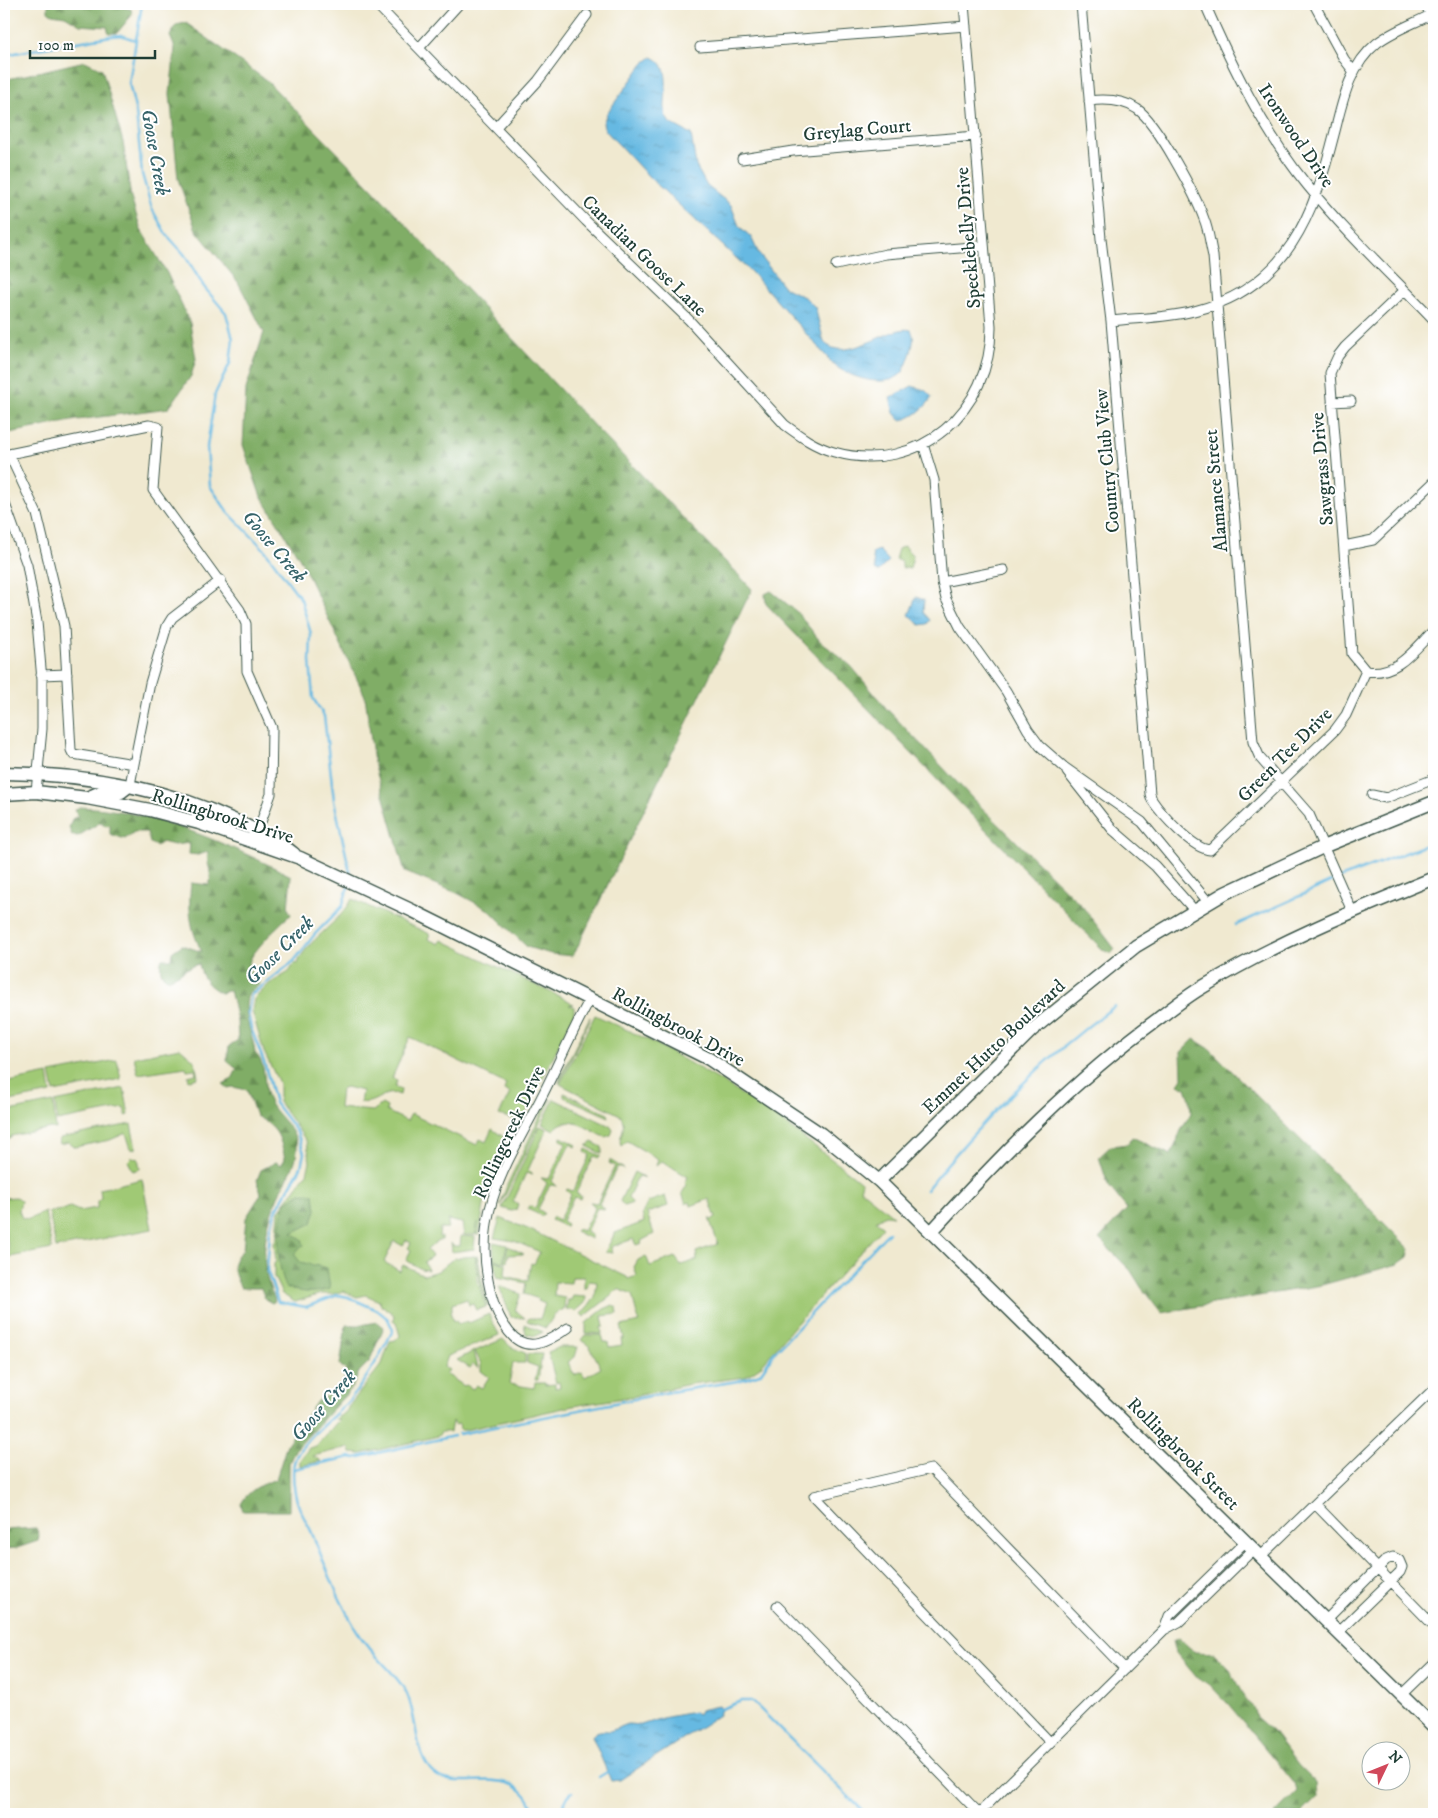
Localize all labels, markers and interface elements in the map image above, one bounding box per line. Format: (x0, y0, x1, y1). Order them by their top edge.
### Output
scale bar (30, 28, 155, 60)
text: 100 m (38, 36, 74, 55)
street label: Ironwood Drive (1253, 79, 1339, 192)
water label: Goose Creek (135, 107, 175, 198)
street label: Greylag Court (802, 114, 912, 147)
street label: Specklebelly Drive (951, 166, 986, 310)
street label: Canadian Goose Lane (577, 191, 711, 322)
street label: Country Club View (1090, 388, 1125, 534)
street label: Sawgrass Drive (1306, 411, 1339, 526)
street label: Alamance Street (1200, 429, 1233, 553)
water label: Goose Creek (236, 505, 312, 589)
street label: Green Tee Drive (1233, 703, 1337, 807)
street label: Rollingbrook Drive (149, 784, 296, 849)
water label: Goose Creek (240, 911, 320, 991)
street label: Emmet Hutto Boulevard (918, 975, 1071, 1119)
street label: Rollingbrook Drive (608, 983, 749, 1072)
street label: Rollingcreek Drive (469, 1062, 550, 1203)
water label: Goose Creek (286, 1364, 363, 1447)
street label: Rollingbrook Street (1122, 1393, 1244, 1515)
north arrow (1360, 1740, 1410, 1790)
text: N (1384, 1747, 1406, 1769)

